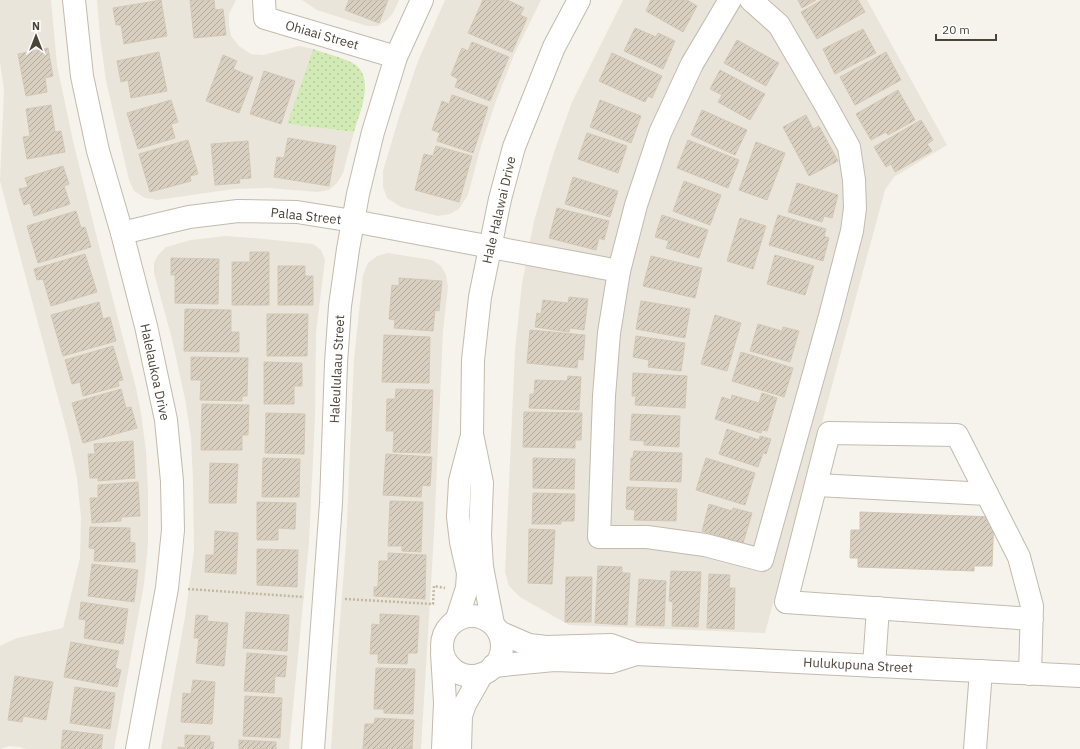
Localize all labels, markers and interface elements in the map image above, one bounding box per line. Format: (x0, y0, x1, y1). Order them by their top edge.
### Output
north arrow (16, 16, 56, 56)
street label: Ohiaai Street (283, 16, 361, 54)
scale bar (936, 16, 996, 42)
text: N (32, 19, 40, 33)
text: 20 m (942, 22, 970, 37)
street label: Hale Halawai Drive (478, 155, 520, 265)
street label: Palaa Street (270, 204, 342, 228)
street label: Haleululaau Street (326, 314, 348, 424)
street label: Halelaukoa Drive (136, 322, 174, 422)
street label: Hulukupuna Street (803, 654, 913, 676)

